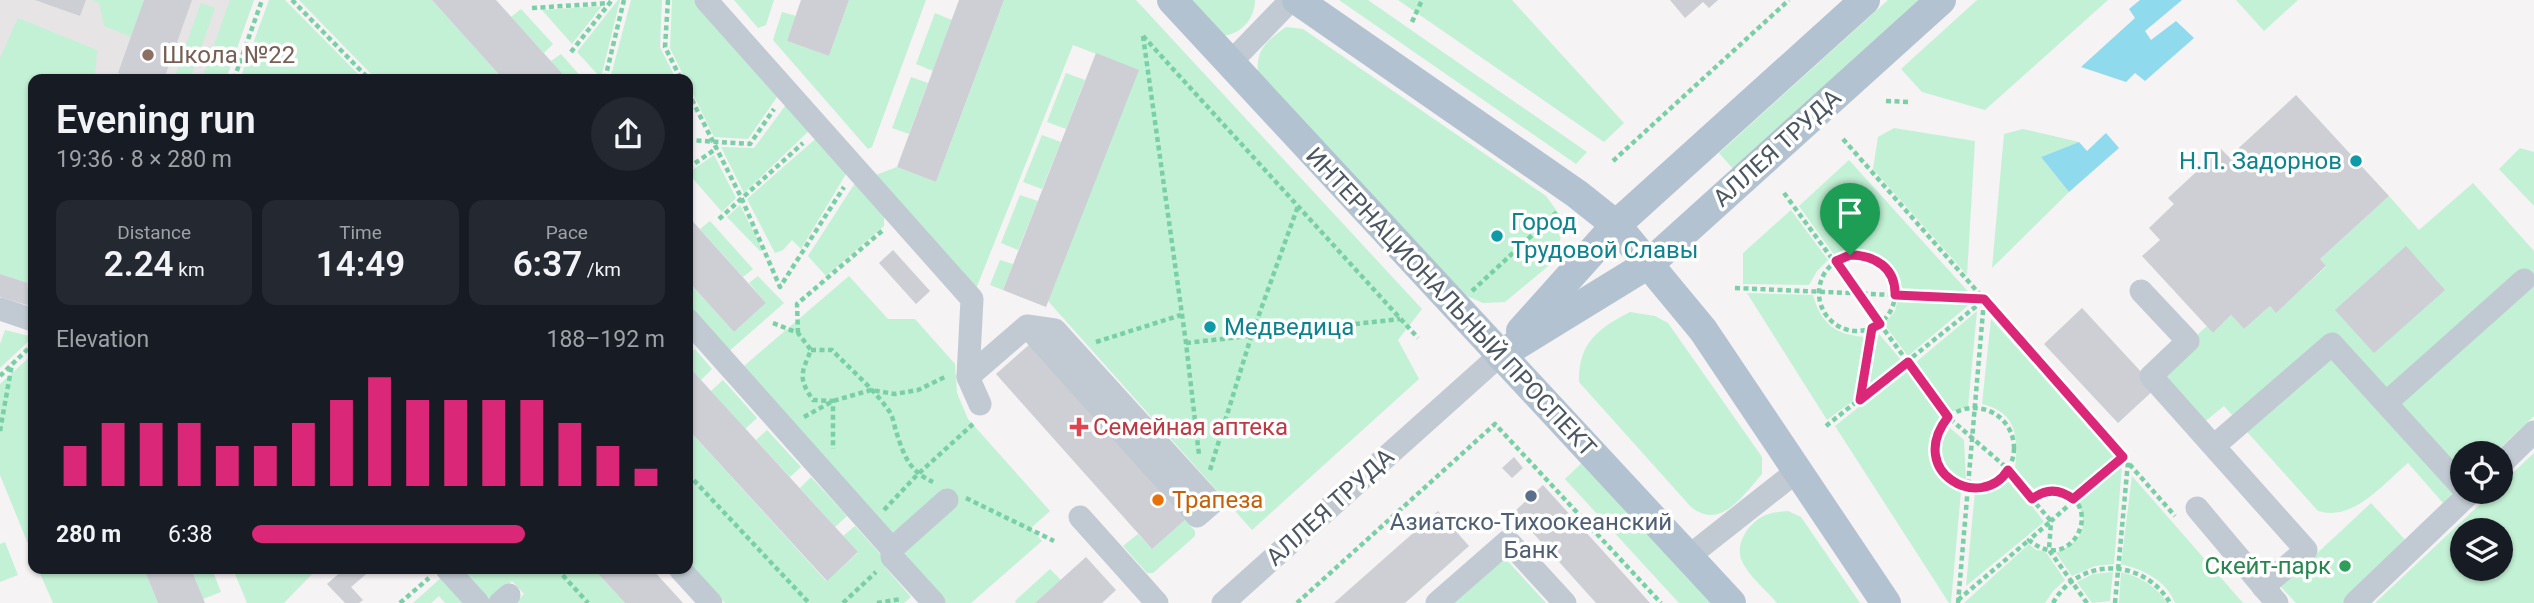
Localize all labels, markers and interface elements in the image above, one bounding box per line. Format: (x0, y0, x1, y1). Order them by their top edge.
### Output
place label: Школа №22 (162, 41, 295, 69)
marker: Школа №22 (140, 47, 156, 63)
street label: АЛЛЕЯ ТРУДА (1707, 83, 1847, 213)
button: share (591, 97, 665, 171)
text: Evening run (56, 98, 256, 142)
street label: ИНТЕРНАЦИОНАЛЬНЫЙ ПРОСПЕКТ (1300, 142, 1602, 462)
text: 19:36 · 8 × 280 m (56, 146, 232, 173)
place label: Н.П. Задорнов (2179, 147, 2342, 175)
marker: Н.П. Задорнов (2348, 153, 2364, 169)
pin (1820, 183, 1880, 255)
icon: arrive (1831, 194, 1869, 232)
place label: Город Трудовой Славы (1511, 208, 1698, 264)
text: Distance (117, 221, 191, 244)
text: Time (339, 221, 382, 244)
text: Pace (546, 221, 588, 244)
marker: Город Трудовой Славы (1489, 228, 1505, 244)
text: 2.24 (104, 244, 174, 285)
text: 14:49 (316, 244, 405, 285)
text: 6:37 (513, 244, 582, 285)
text: km (174, 258, 205, 281)
text: /km (582, 258, 621, 281)
place label: Медведица (1224, 313, 1354, 341)
marker: Медведица (1202, 319, 1218, 335)
text: Elevation (56, 326, 149, 353)
text: 188–192 m (546, 326, 665, 353)
place label: Семейная аптека (1093, 413, 1288, 441)
marker: Семейная аптека (1071, 419, 1087, 435)
map controls (2450, 441, 2513, 581)
button: locate (2450, 441, 2513, 504)
street label: АЛЛЕЯ ТРУДА (1260, 442, 1400, 572)
place label: Трапеза (1172, 486, 1263, 514)
marker: Азиатско-Тихоокеанский Банк (1523, 488, 1539, 504)
marker: Трапеза (1150, 492, 1166, 508)
place label: Азиатско-Тихоокеанский Банк (1390, 508, 1672, 564)
button: layers (2450, 518, 2513, 581)
text: 280 m (56, 521, 121, 548)
text: 6:38 (168, 521, 212, 548)
place label: Скейт-парк (2204, 552, 2331, 580)
marker: Скейт-парк (2337, 558, 2353, 574)

